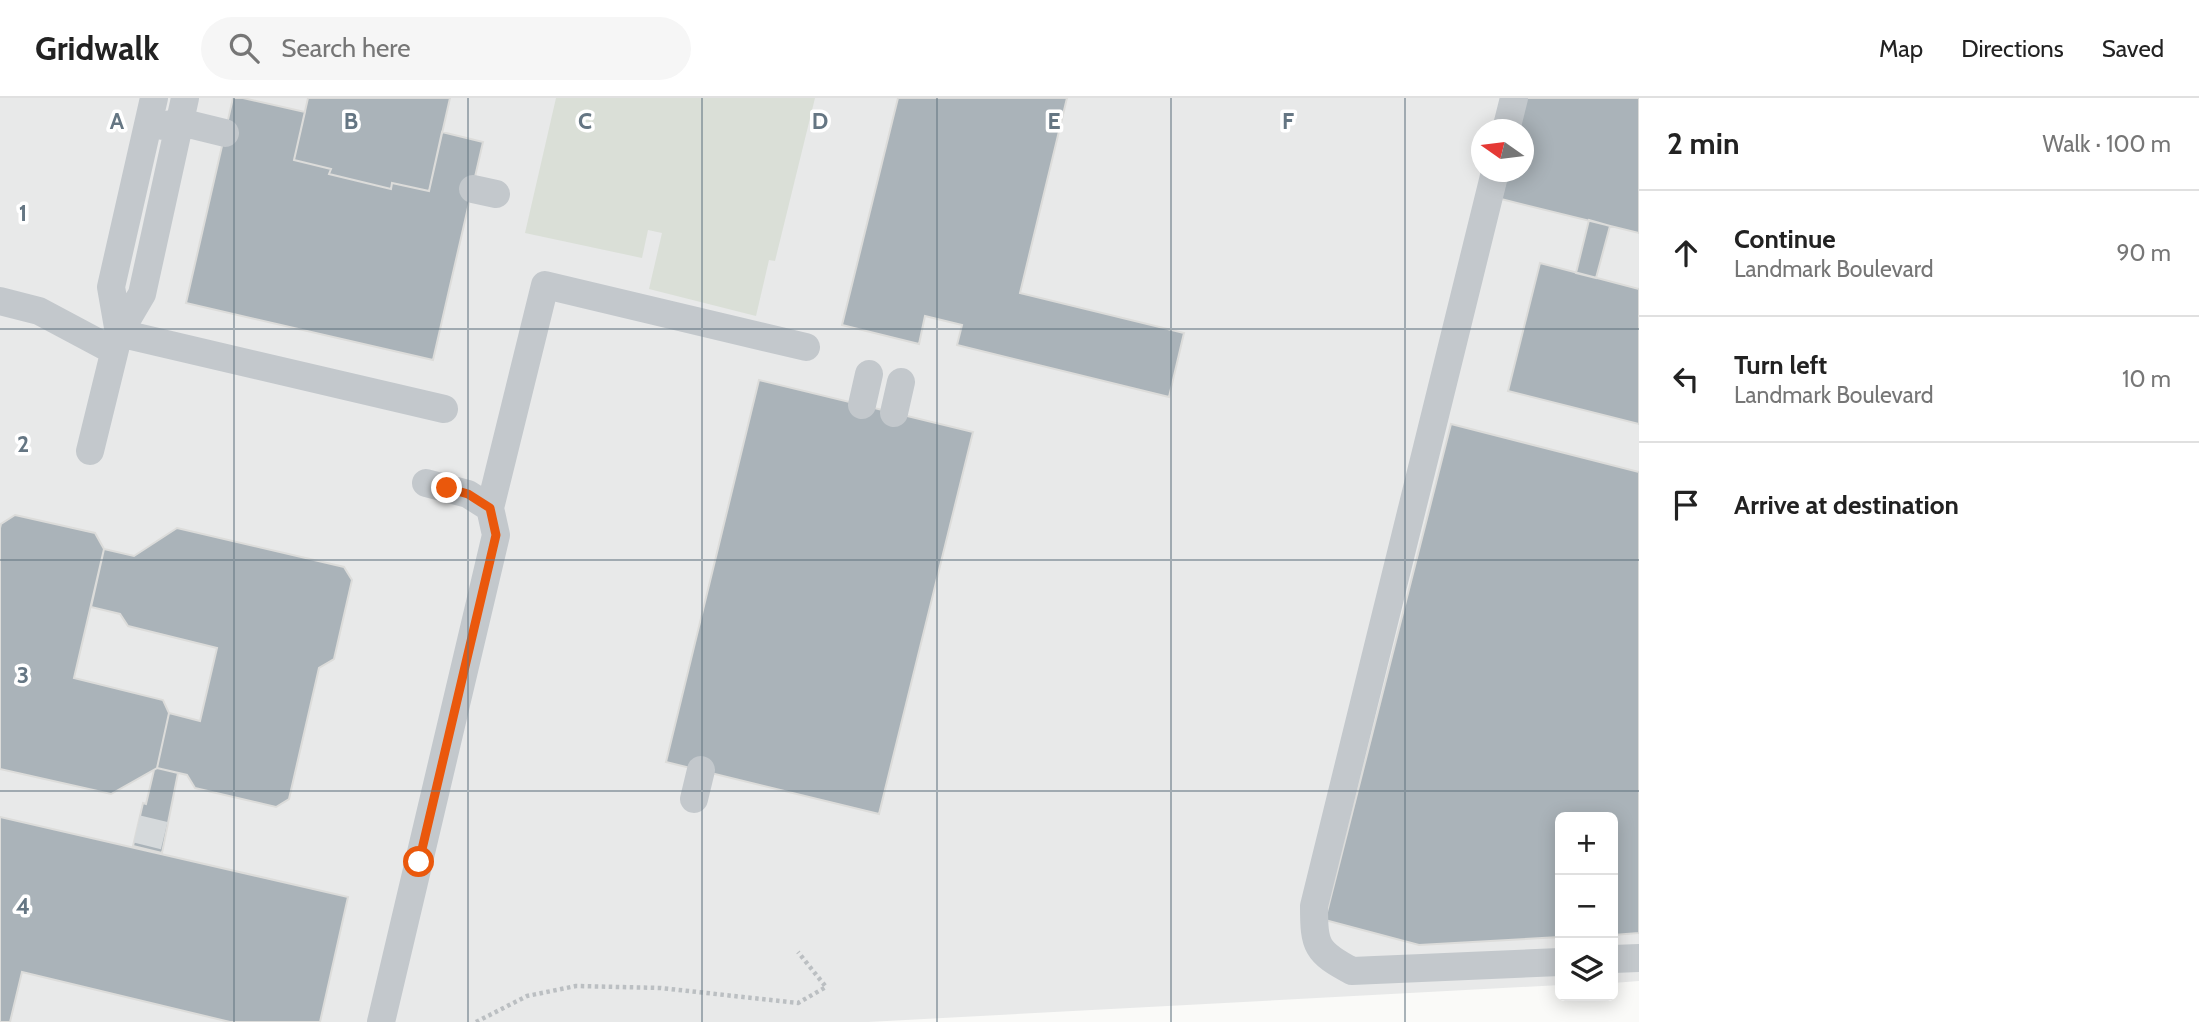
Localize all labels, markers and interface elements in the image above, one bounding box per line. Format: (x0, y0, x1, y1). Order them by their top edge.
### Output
search box (201, 17, 691, 80)
text: Gridwalk (35, 28, 159, 68)
icon: search (225, 29, 263, 67)
text: Search here (281, 32, 410, 64)
text: Map (1879, 34, 1923, 63)
text: Directions (1961, 34, 2064, 63)
text: Saved (2102, 34, 2164, 63)
text: A (110, 107, 125, 135)
text: B (344, 107, 358, 135)
text: C (578, 107, 592, 135)
text: D (812, 107, 828, 135)
text: E (1047, 107, 1061, 135)
text: F (1282, 107, 1294, 135)
north arrow (1471, 119, 1534, 182)
text: 2 min (1667, 125, 1739, 162)
text: Walk · 100 m (2043, 130, 2171, 158)
text: 1 (19, 199, 27, 227)
text: Continue (1734, 223, 1836, 255)
icon: ahead (1667, 234, 1705, 272)
text: 90 m (2117, 239, 2171, 267)
text: Landmark Boulevard (1734, 255, 1934, 283)
text: Turn left (1734, 349, 1827, 381)
icon: left (1667, 360, 1705, 398)
text: 10 m (2122, 365, 2171, 393)
text: Landmark Boulevard (1734, 381, 1934, 409)
text: 2 (17, 430, 29, 458)
route end (431, 472, 462, 503)
icon: arrive (1667, 486, 1705, 524)
text: Arrive at destination (1734, 489, 1959, 521)
text: 3 (17, 661, 29, 689)
map controls (1555, 812, 1618, 1001)
button: + (1555, 812, 1618, 875)
route start (403, 846, 434, 877)
button: − (1555, 875, 1618, 938)
text: 4 (16, 892, 30, 920)
button: layers (1555, 938, 1618, 1001)

